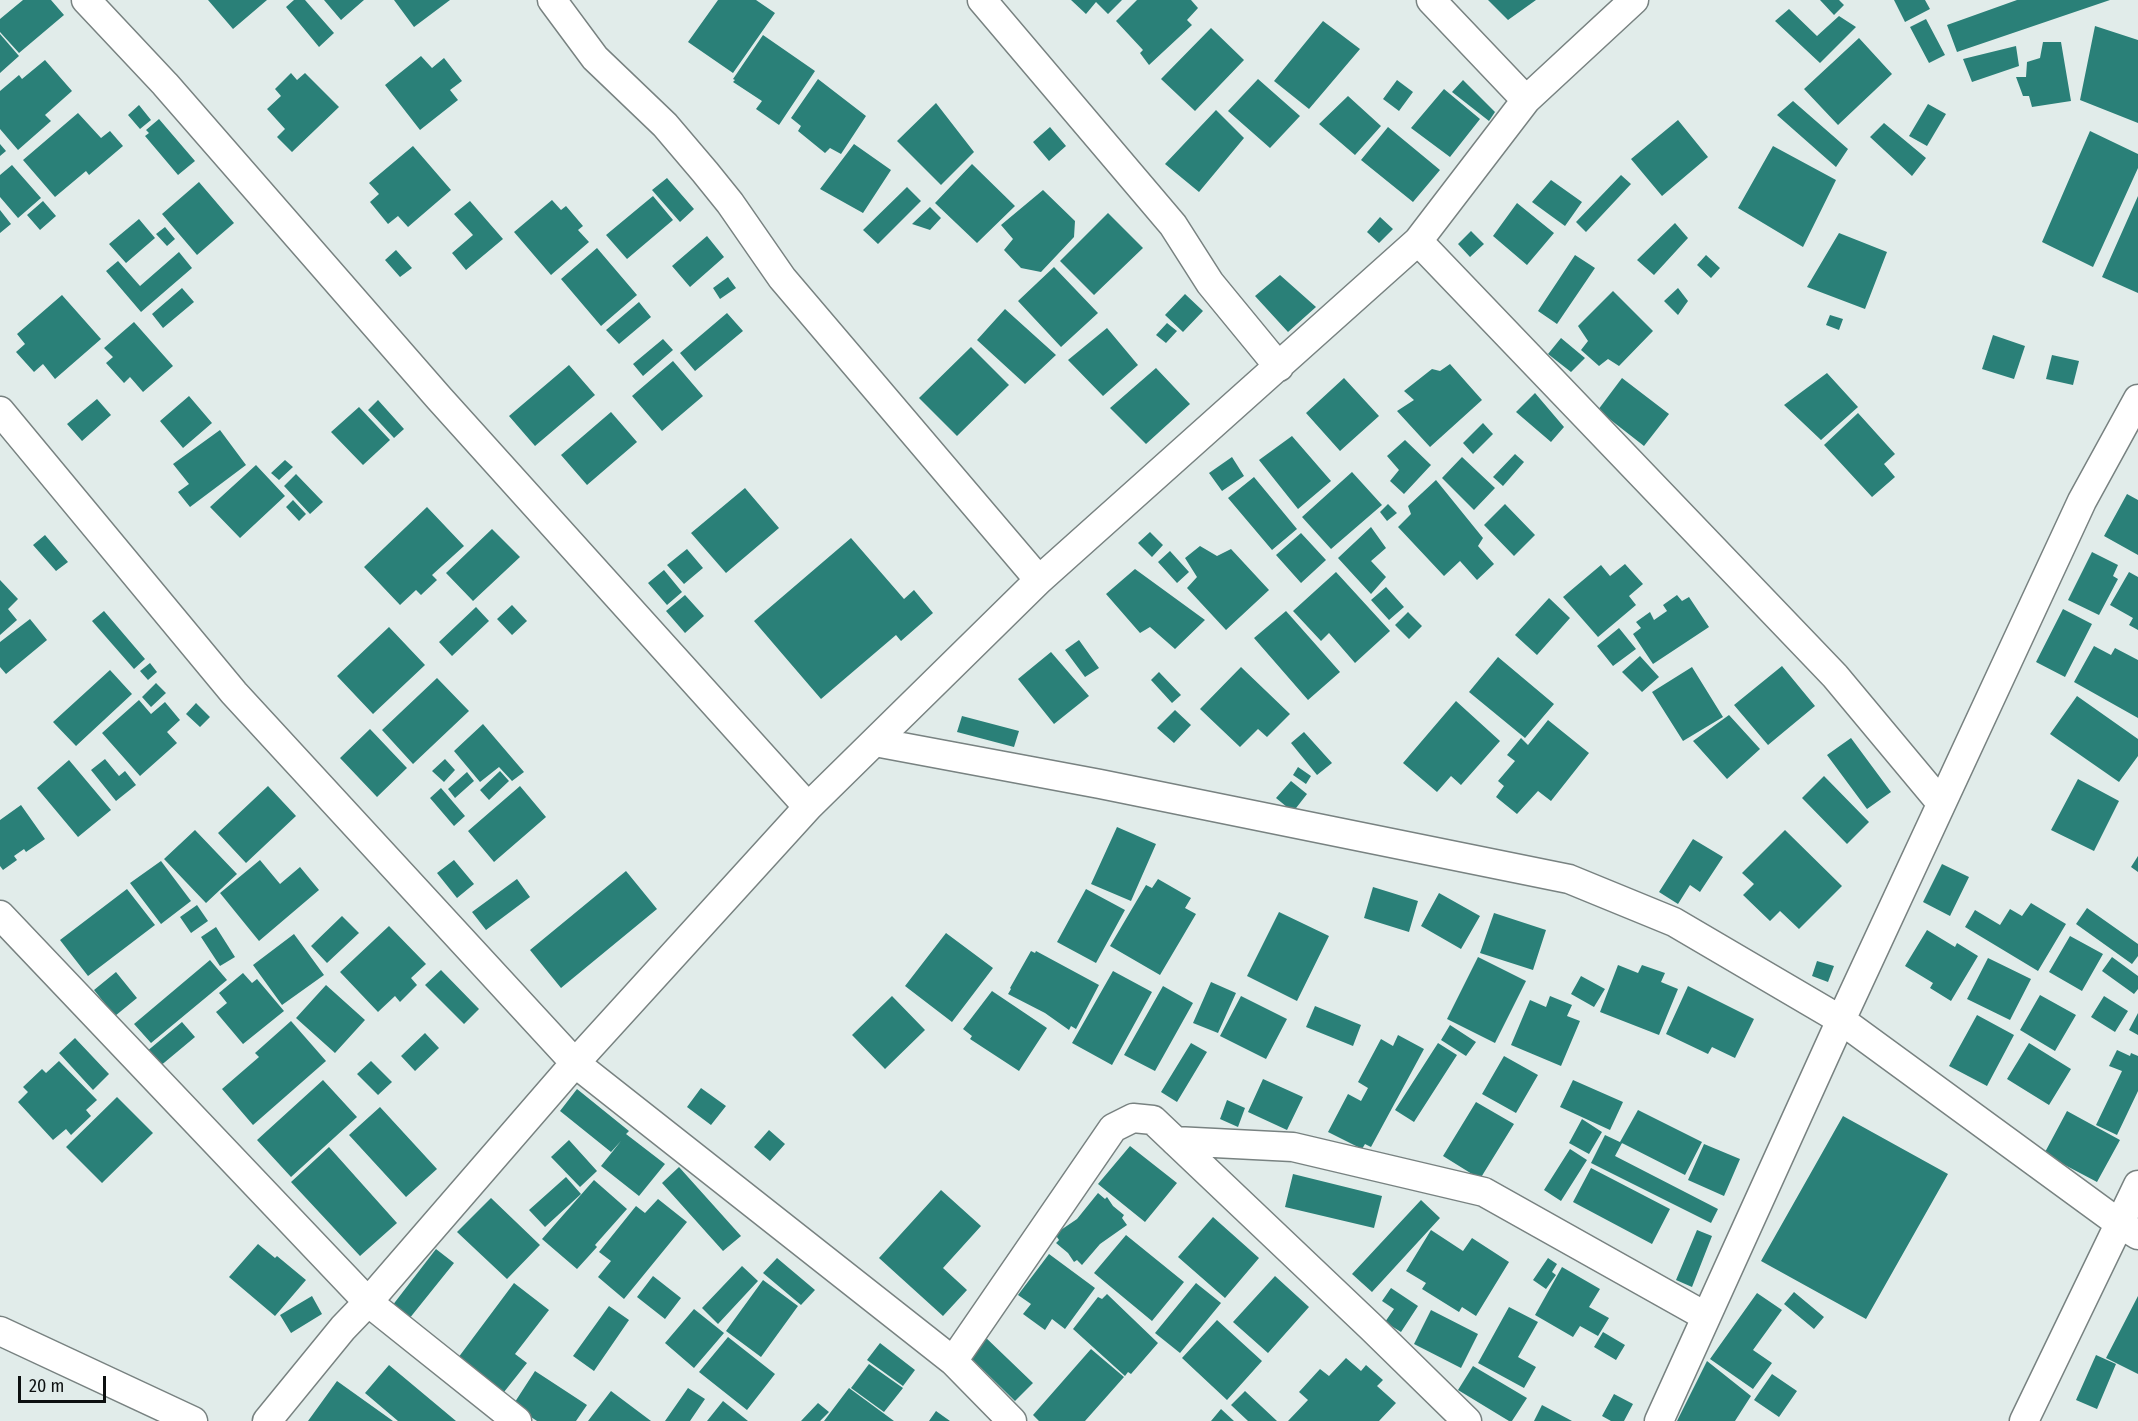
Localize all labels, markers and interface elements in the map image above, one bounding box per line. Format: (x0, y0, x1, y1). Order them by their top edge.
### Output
scale bar (21, 1364, 110, 1402)
text: 20 m (29, 1375, 64, 1397)

